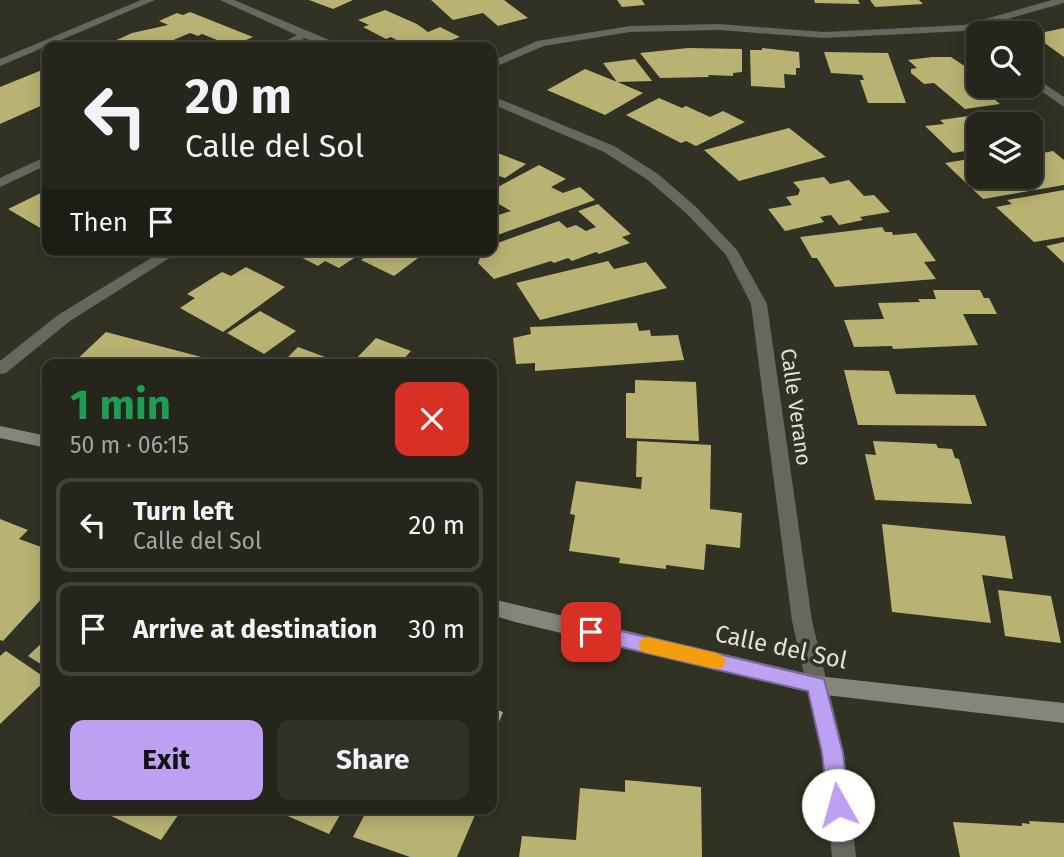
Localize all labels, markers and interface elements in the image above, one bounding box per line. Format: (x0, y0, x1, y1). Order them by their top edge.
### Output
map controls (966, 21, 1043, 189)
button: search (966, 21, 1043, 98)
text: 20 m (185, 67, 292, 126)
icon: left (70, 70, 161, 161)
button: layers (966, 112, 1043, 189)
text: Calle del Sol (185, 127, 364, 165)
icon: arrive (142, 203, 180, 241)
text: Then (70, 207, 128, 238)
street label: Calle Verano (775, 347, 817, 467)
text: 1 min (70, 380, 171, 430)
button: close (395, 382, 469, 456)
text: 50 m · 06:15 (70, 431, 189, 459)
text: Turn left (133, 496, 234, 527)
icon: left (74, 506, 112, 544)
text: 20 m (408, 510, 465, 541)
text: Calle del Sol (133, 527, 262, 555)
pin (561, 602, 621, 662)
icon: arrive (74, 610, 112, 648)
icon: arrive (572, 613, 610, 651)
text: Arrive at destination (133, 614, 377, 645)
text: 30 m (408, 614, 465, 645)
street label: Calle del Sol (712, 619, 850, 675)
button: Exit (70, 720, 263, 800)
button: Share (277, 720, 469, 800)
position arrow (801, 768, 875, 842)

